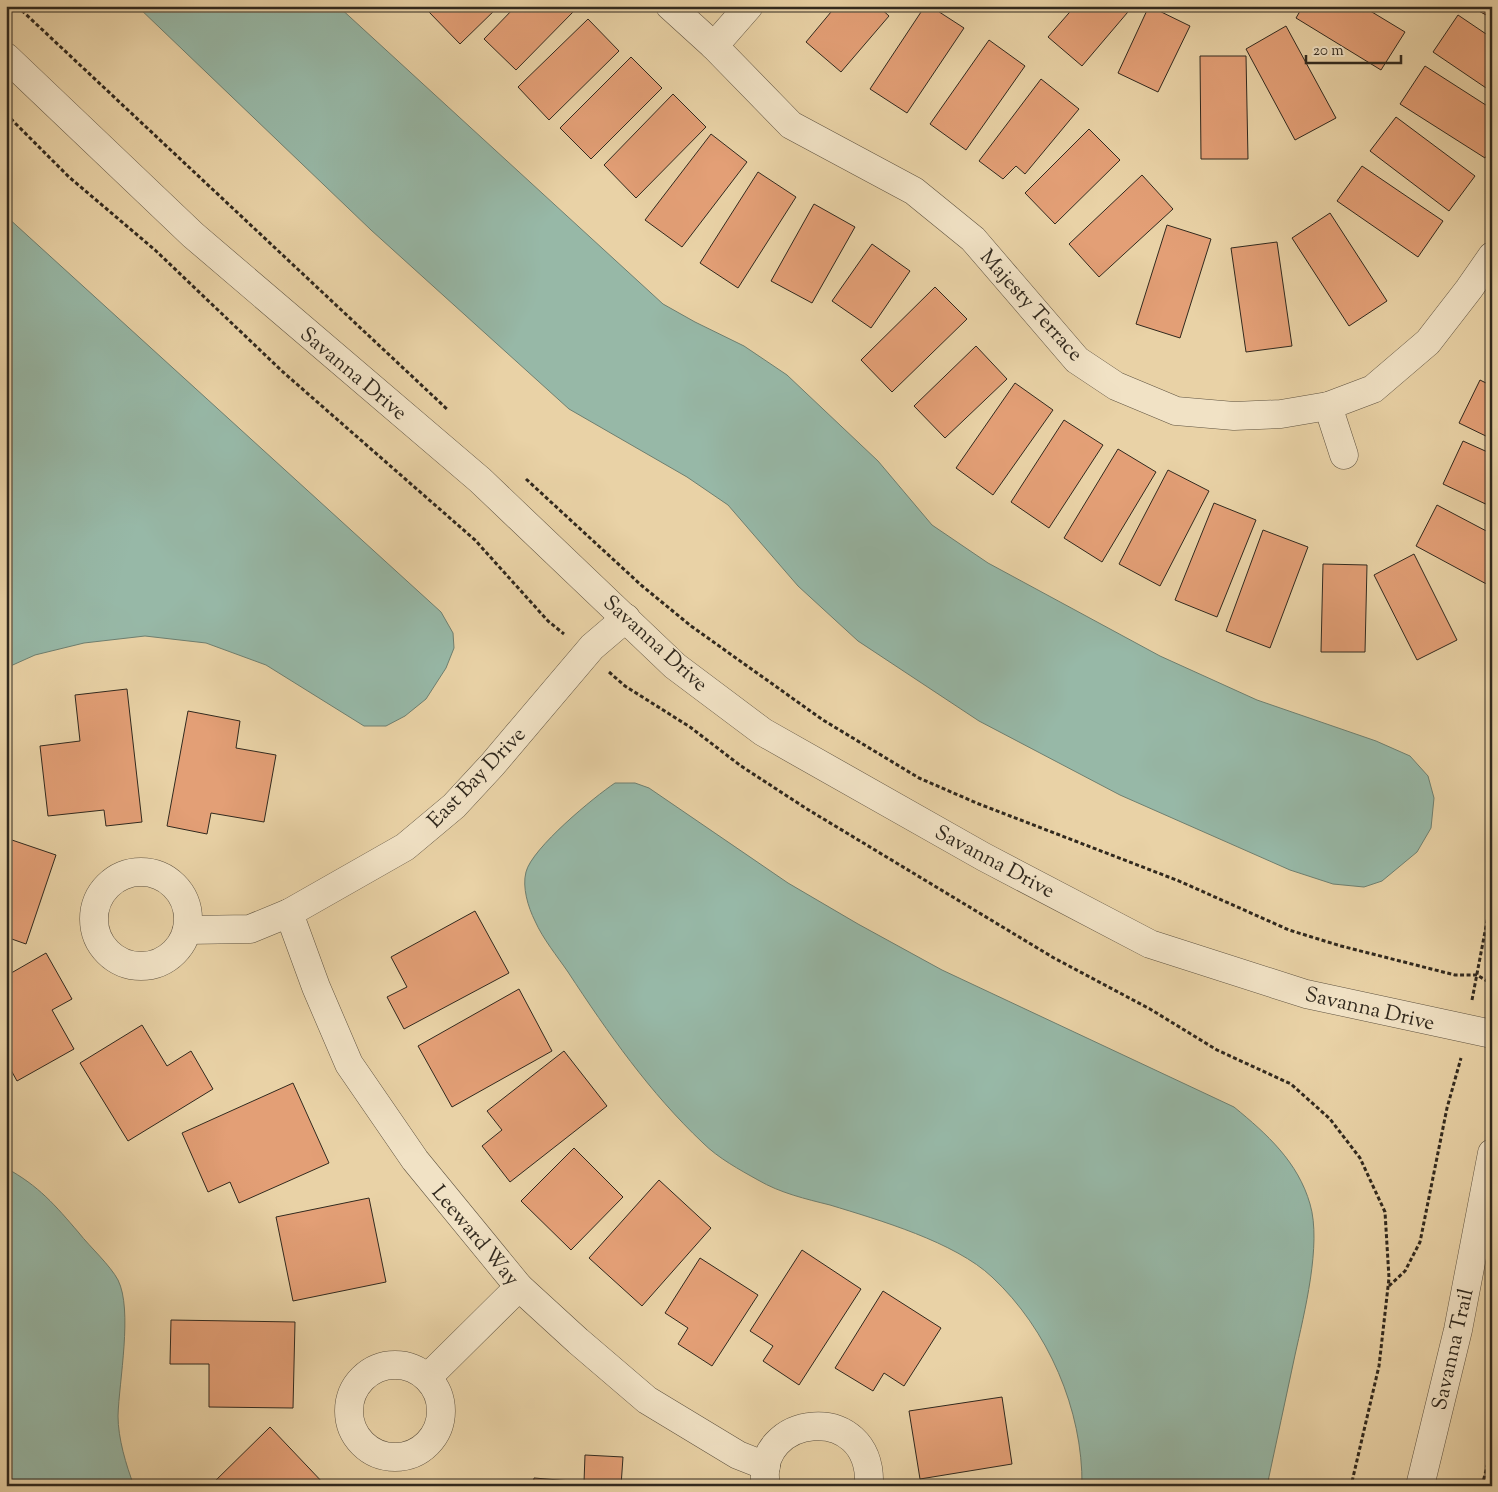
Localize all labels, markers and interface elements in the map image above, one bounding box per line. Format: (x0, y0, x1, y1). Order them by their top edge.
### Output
scale bar (1306, 32, 1400, 64)
text: 20 m (1313, 41, 1344, 62)
street label: Majesty Terrace (972, 244, 1089, 369)
street label: Savanna Drive (292, 321, 413, 428)
street label: Savanna Drive (596, 589, 714, 700)
street label: East Bay Drive (421, 721, 534, 836)
street label: Savanna Drive (929, 819, 1059, 907)
street label: Savanna Drive (1302, 980, 1437, 1039)
street label: Leeward Way (423, 1179, 526, 1294)
street label: Savanna Trail (1425, 1286, 1483, 1413)

